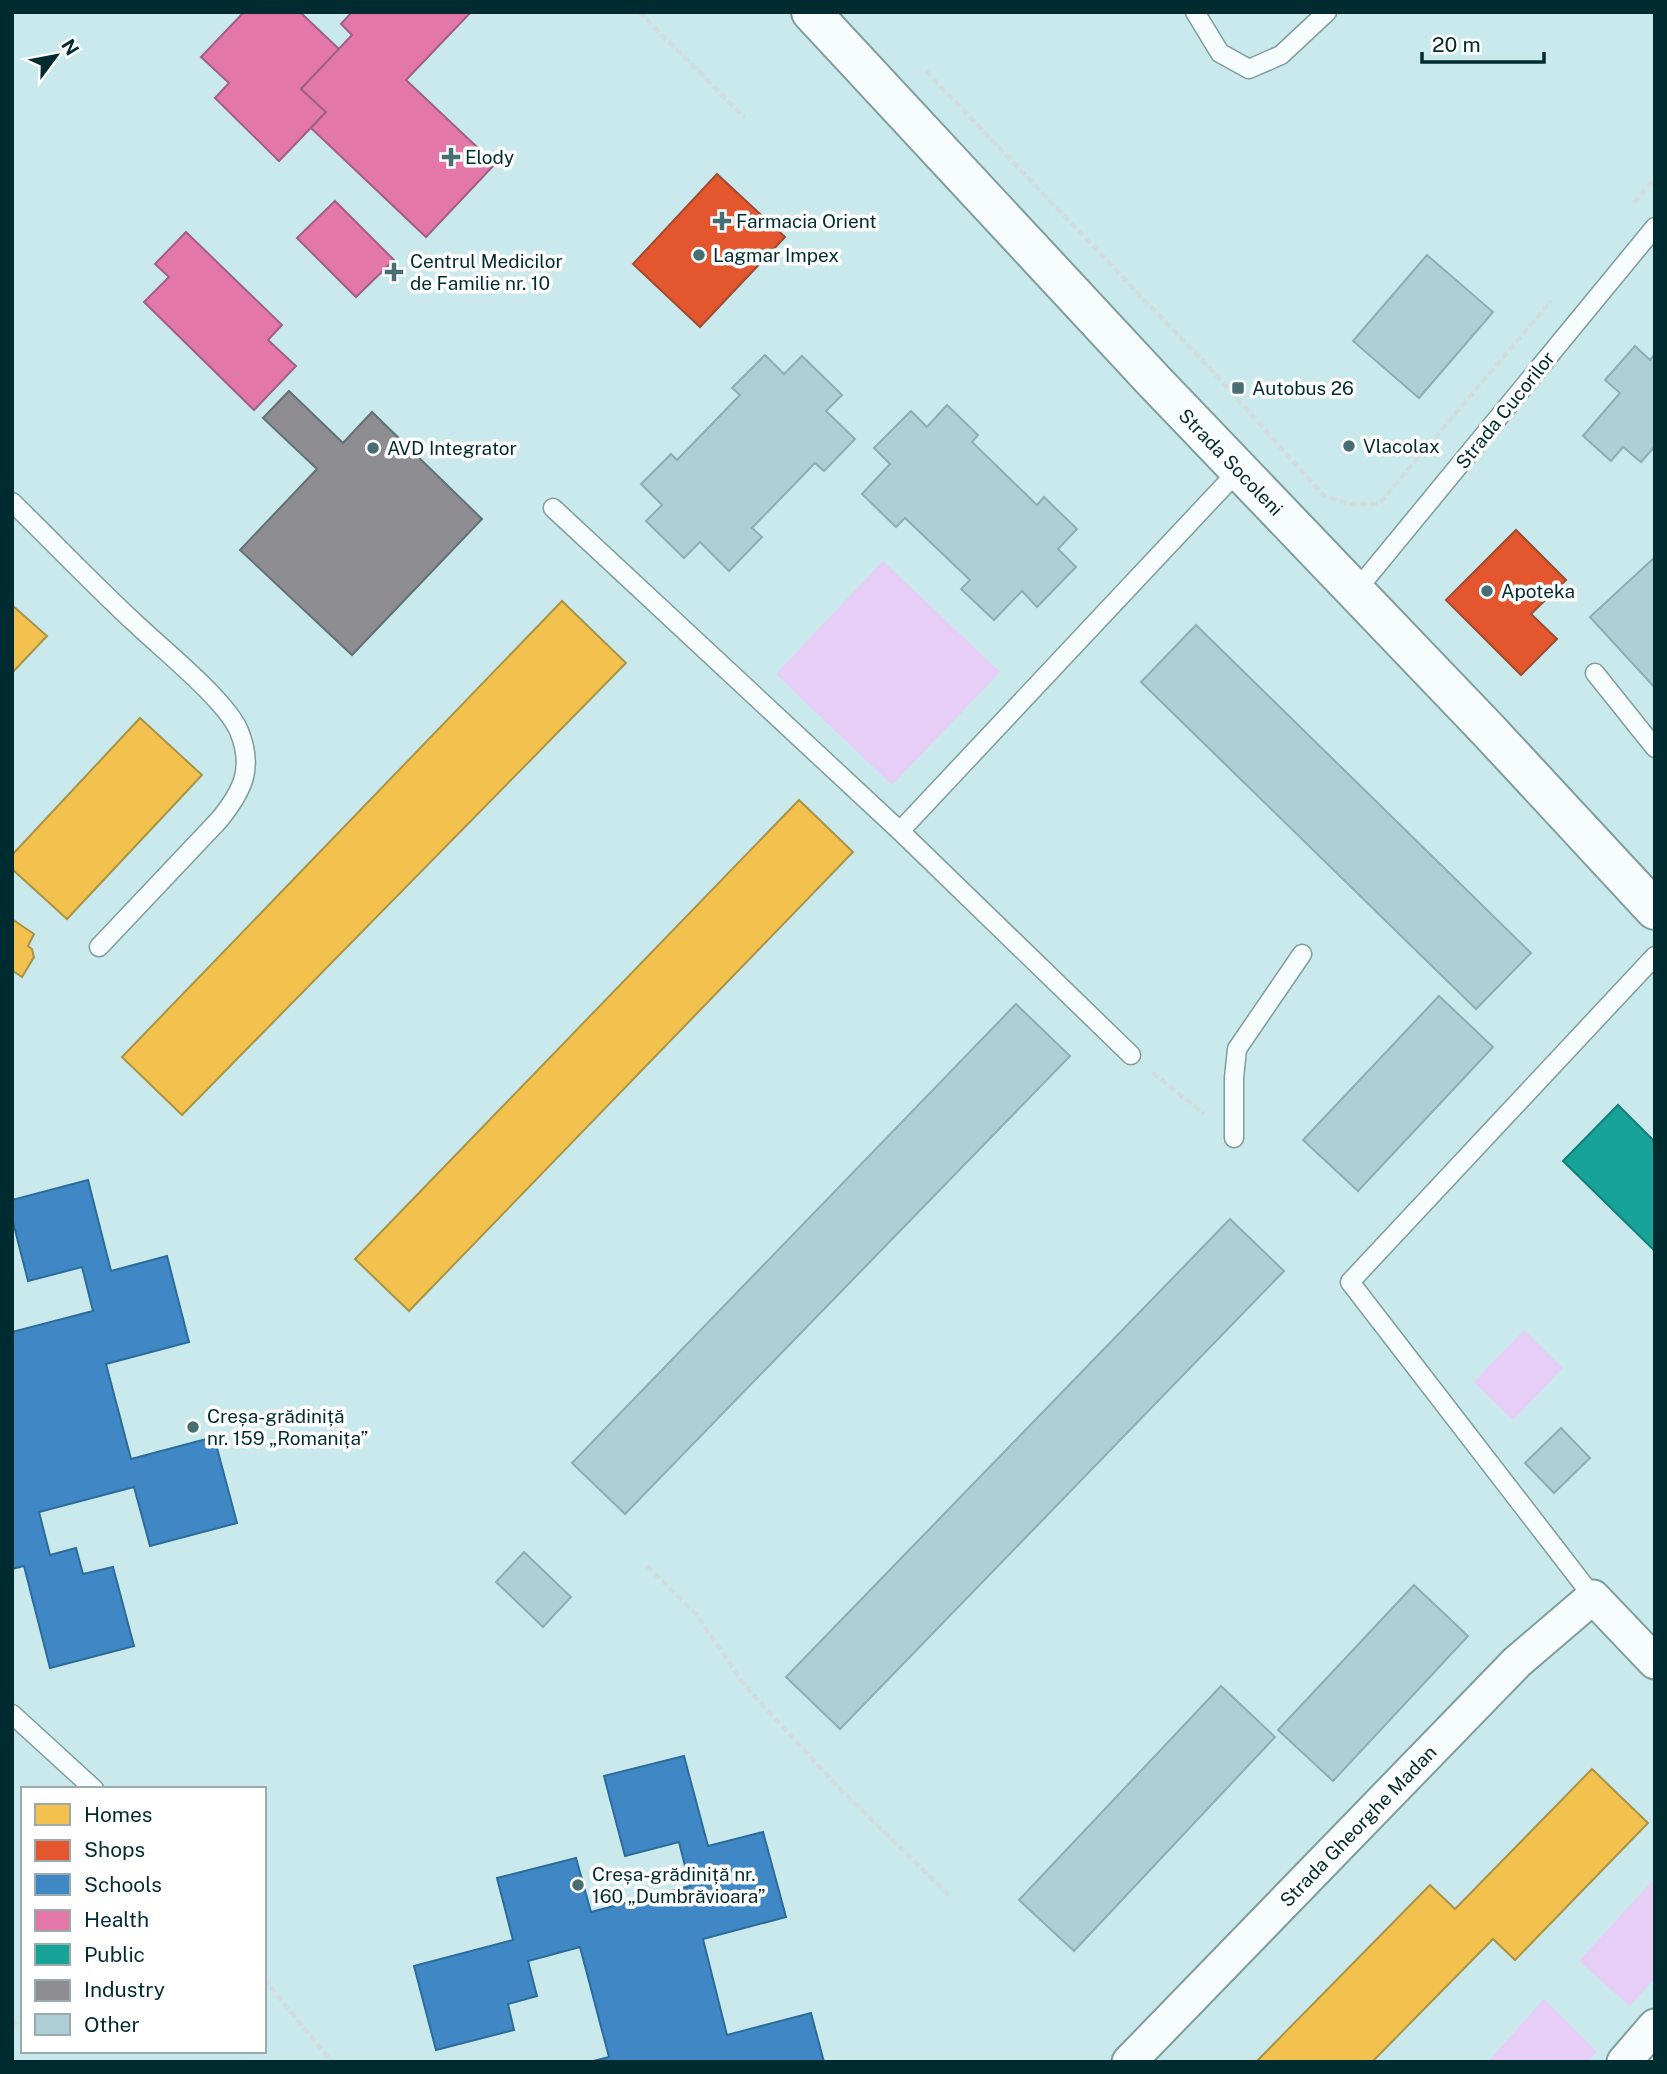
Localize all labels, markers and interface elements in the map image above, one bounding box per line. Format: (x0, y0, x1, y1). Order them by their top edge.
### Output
north arrow (21, 21, 91, 91)
scale bar (1422, 21, 1544, 65)
text: 20 m (1432, 32, 1481, 57)
text: N (57, 35, 84, 59)
place label: Elody (465, 146, 514, 168)
marker: Elody (443, 149, 459, 165)
place label: Farmacia Orient (736, 210, 877, 232)
marker: Farmacia Orient (714, 213, 730, 229)
place label: Lagmar Impex (713, 244, 839, 266)
marker: Lagmar Impex (691, 247, 707, 263)
place label: Centrul Medicilor de Familie nr. 10 (410, 250, 563, 294)
marker: Centrul Medicilor de Familie nr. 10 (384, 262, 404, 282)
street label: Strada Cucorilor (1451, 347, 1559, 473)
place label: Autobus 26 (1252, 377, 1354, 399)
marker: Autobus 26 (1230, 380, 1246, 396)
street label: Strada Socoleni (1174, 404, 1288, 520)
place label: Vlacolax (1363, 435, 1440, 457)
place label: AVD Integrator (387, 437, 517, 459)
marker: Vlacolax (1341, 438, 1357, 454)
marker: AVD Integrator (365, 440, 381, 456)
place label: Apoteka (1501, 580, 1575, 602)
marker: Apoteka (1479, 583, 1495, 599)
place label: Creșa-grădiniță nr. 159 „Romanița” (207, 1405, 368, 1449)
marker: Creșa-grădiniță nr. 159 „Romanița” (185, 1419, 201, 1435)
street label: Strada Gheorghe Madan (1275, 1741, 1441, 1911)
legend (21, 1787, 266, 2053)
text: Homes (84, 1802, 152, 1827)
text: Shops (84, 1837, 145, 1862)
place label: Creșa-grădiniță nr. 160 „Dumbrăvioara” (592, 1863, 765, 1907)
text: Schools (84, 1872, 162, 1897)
marker: Creșa-grădiniță nr. 160 „Dumbrăvioara” (570, 1877, 586, 1893)
text: Health (84, 1907, 149, 1932)
text: Public (84, 1942, 145, 1967)
text: Industry (84, 1977, 165, 2002)
text: Other (84, 2012, 140, 2037)

